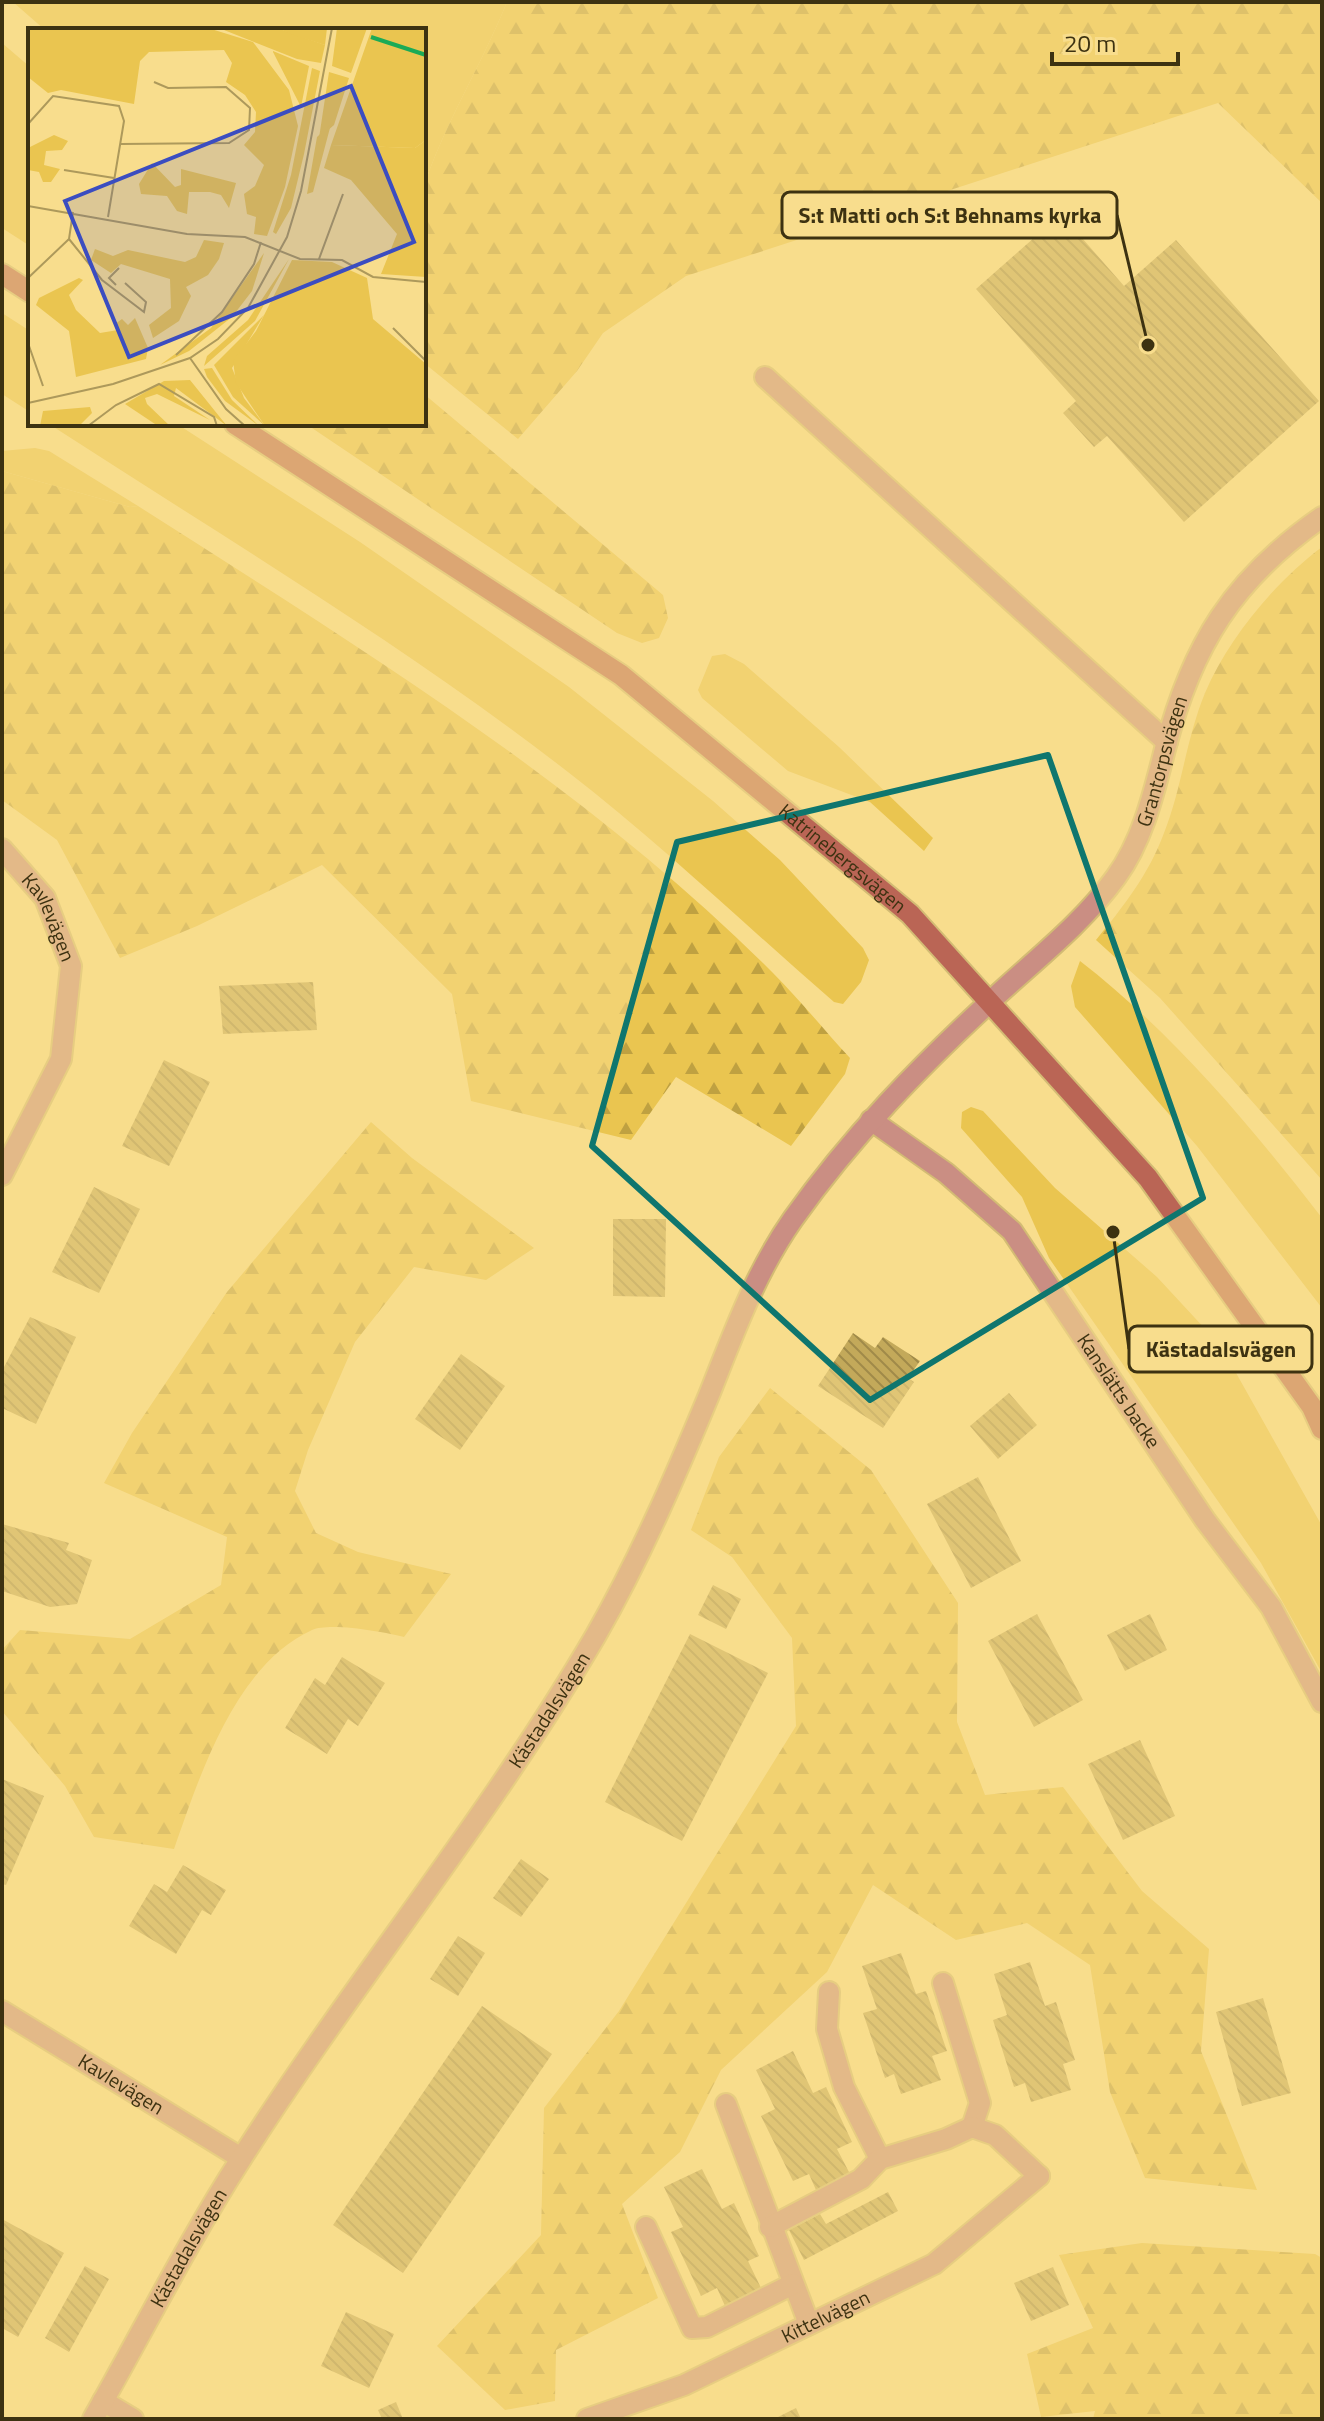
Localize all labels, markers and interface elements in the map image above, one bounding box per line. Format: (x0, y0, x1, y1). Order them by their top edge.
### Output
scale bar (1052, 16, 1178, 66)
text: 20 m (1064, 25, 1116, 61)
inset map (28, 28, 426, 426)
callout: S:t Matti och S:t Behnams kyrka (782, 192, 1117, 238)
text: S:t Matti och S:t Behnams kyrka (798, 198, 1102, 232)
street label: Grantorpsvägen (1128, 691, 1195, 831)
street label: Katrinebergsvägen (772, 796, 914, 920)
street label: Kavlevägen (14, 865, 84, 966)
callout: Kästadalsvägen (1129, 1326, 1312, 1372)
street label: Kanslätts backe (1069, 1327, 1169, 1454)
text: Kästadalsvägen (1146, 1332, 1296, 1366)
street label: Kästadalsvägen (500, 1646, 598, 1774)
street label: Kavlevägen (72, 2046, 171, 2122)
street label: Kästadalsvägen (142, 2182, 234, 2313)
street label: Kittelvägen (776, 2281, 875, 2351)

